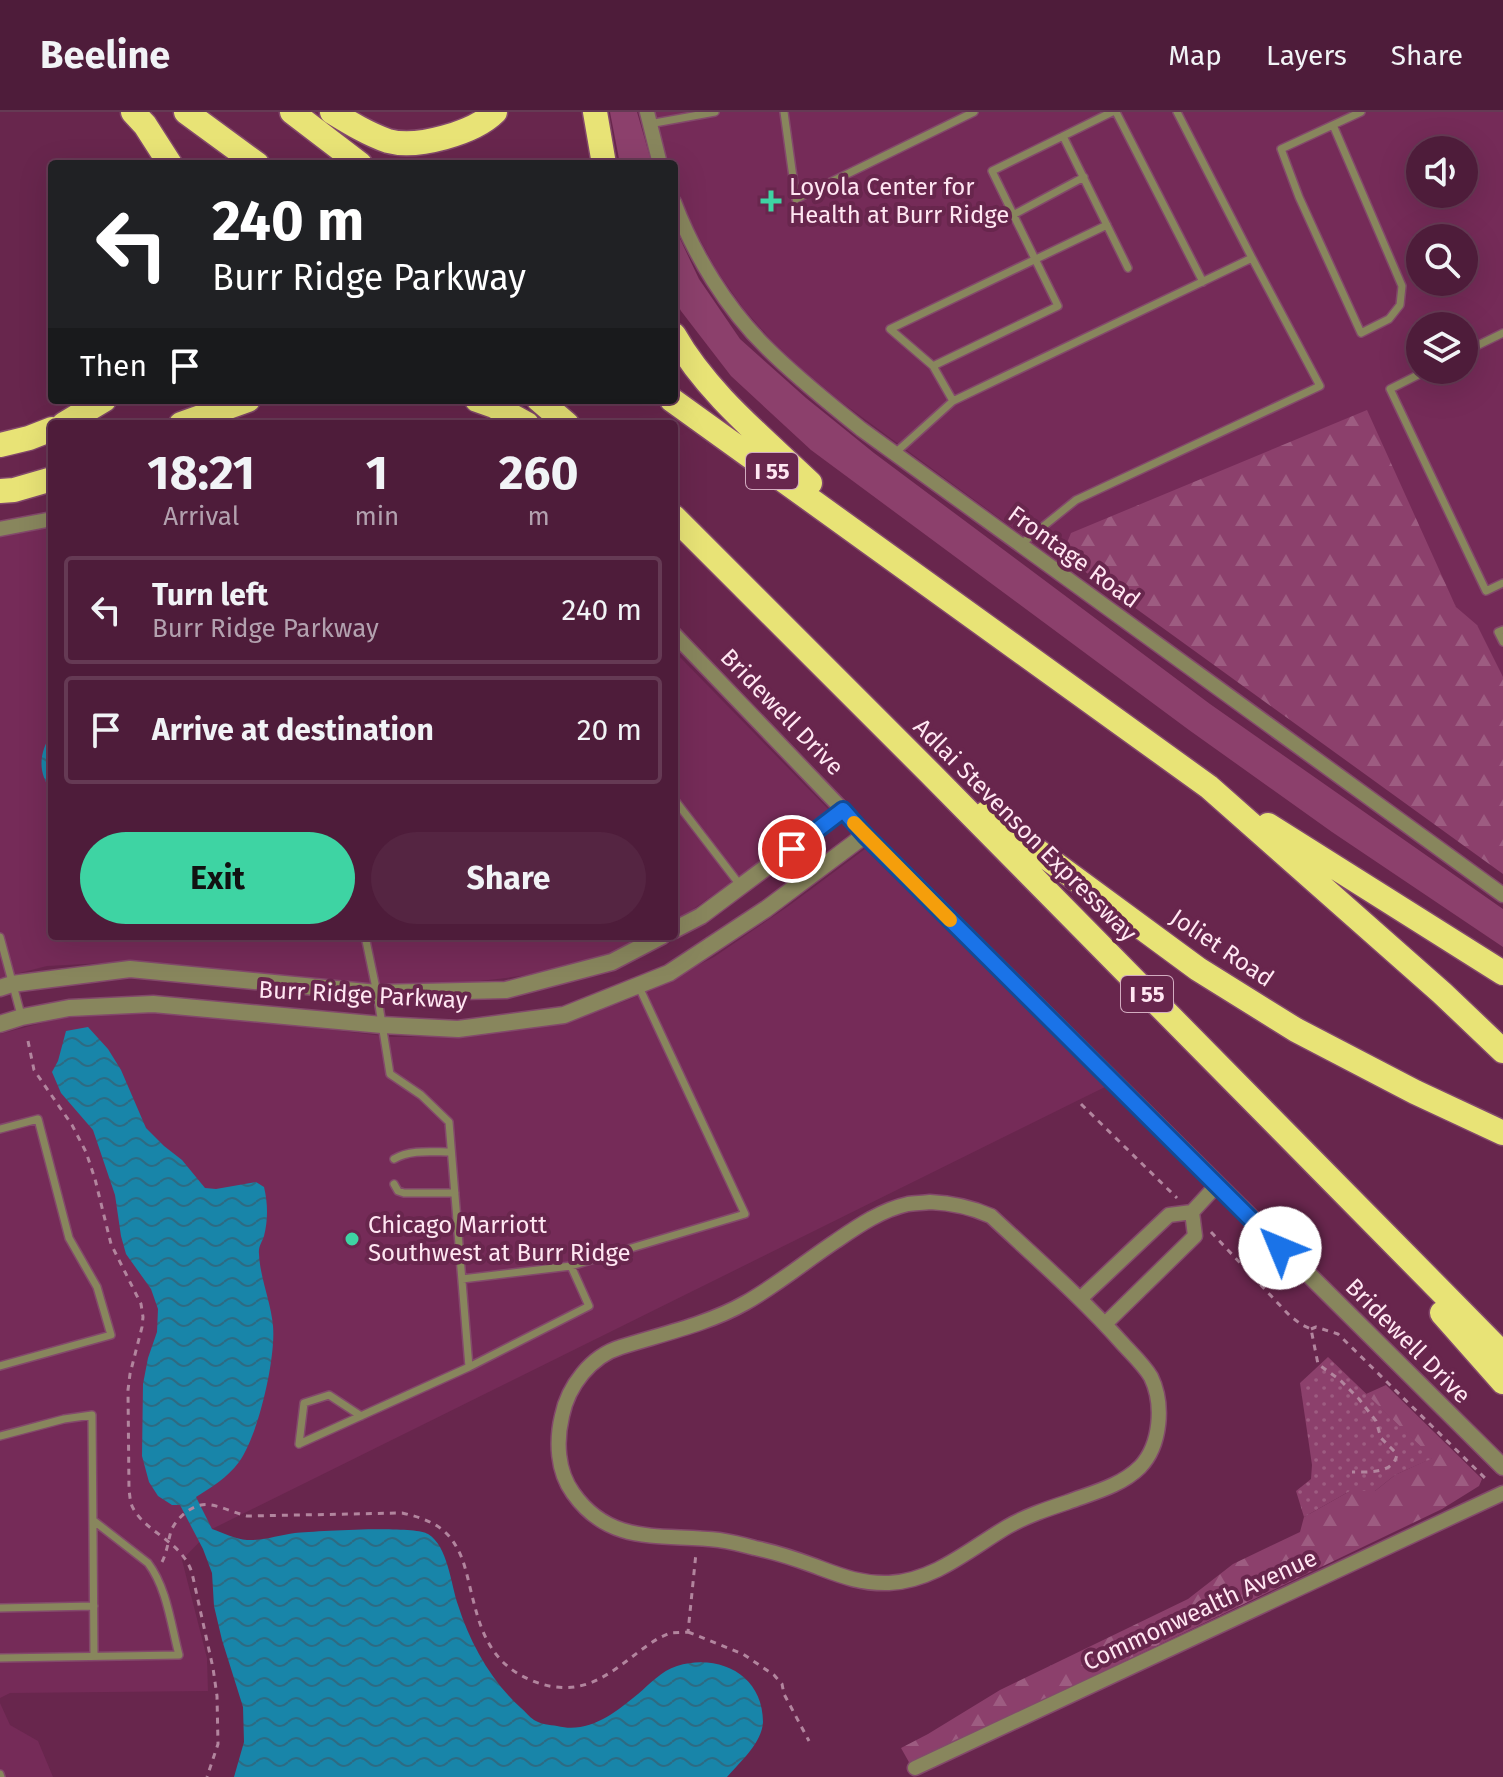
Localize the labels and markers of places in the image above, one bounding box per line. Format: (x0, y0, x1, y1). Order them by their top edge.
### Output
place label: Loyola Center for Health at Burr Ridge (789, 173, 1009, 229)
marker: Loyola Center for Health at Burr Ridge (760, 190, 782, 212)
pin (758, 815, 826, 883)
place label: Chicago Marriott Southwest at Burr Ridge (368, 1211, 631, 1267)
marker: Chicago Marriott Southwest at Burr Ridge (343, 1230, 361, 1248)

